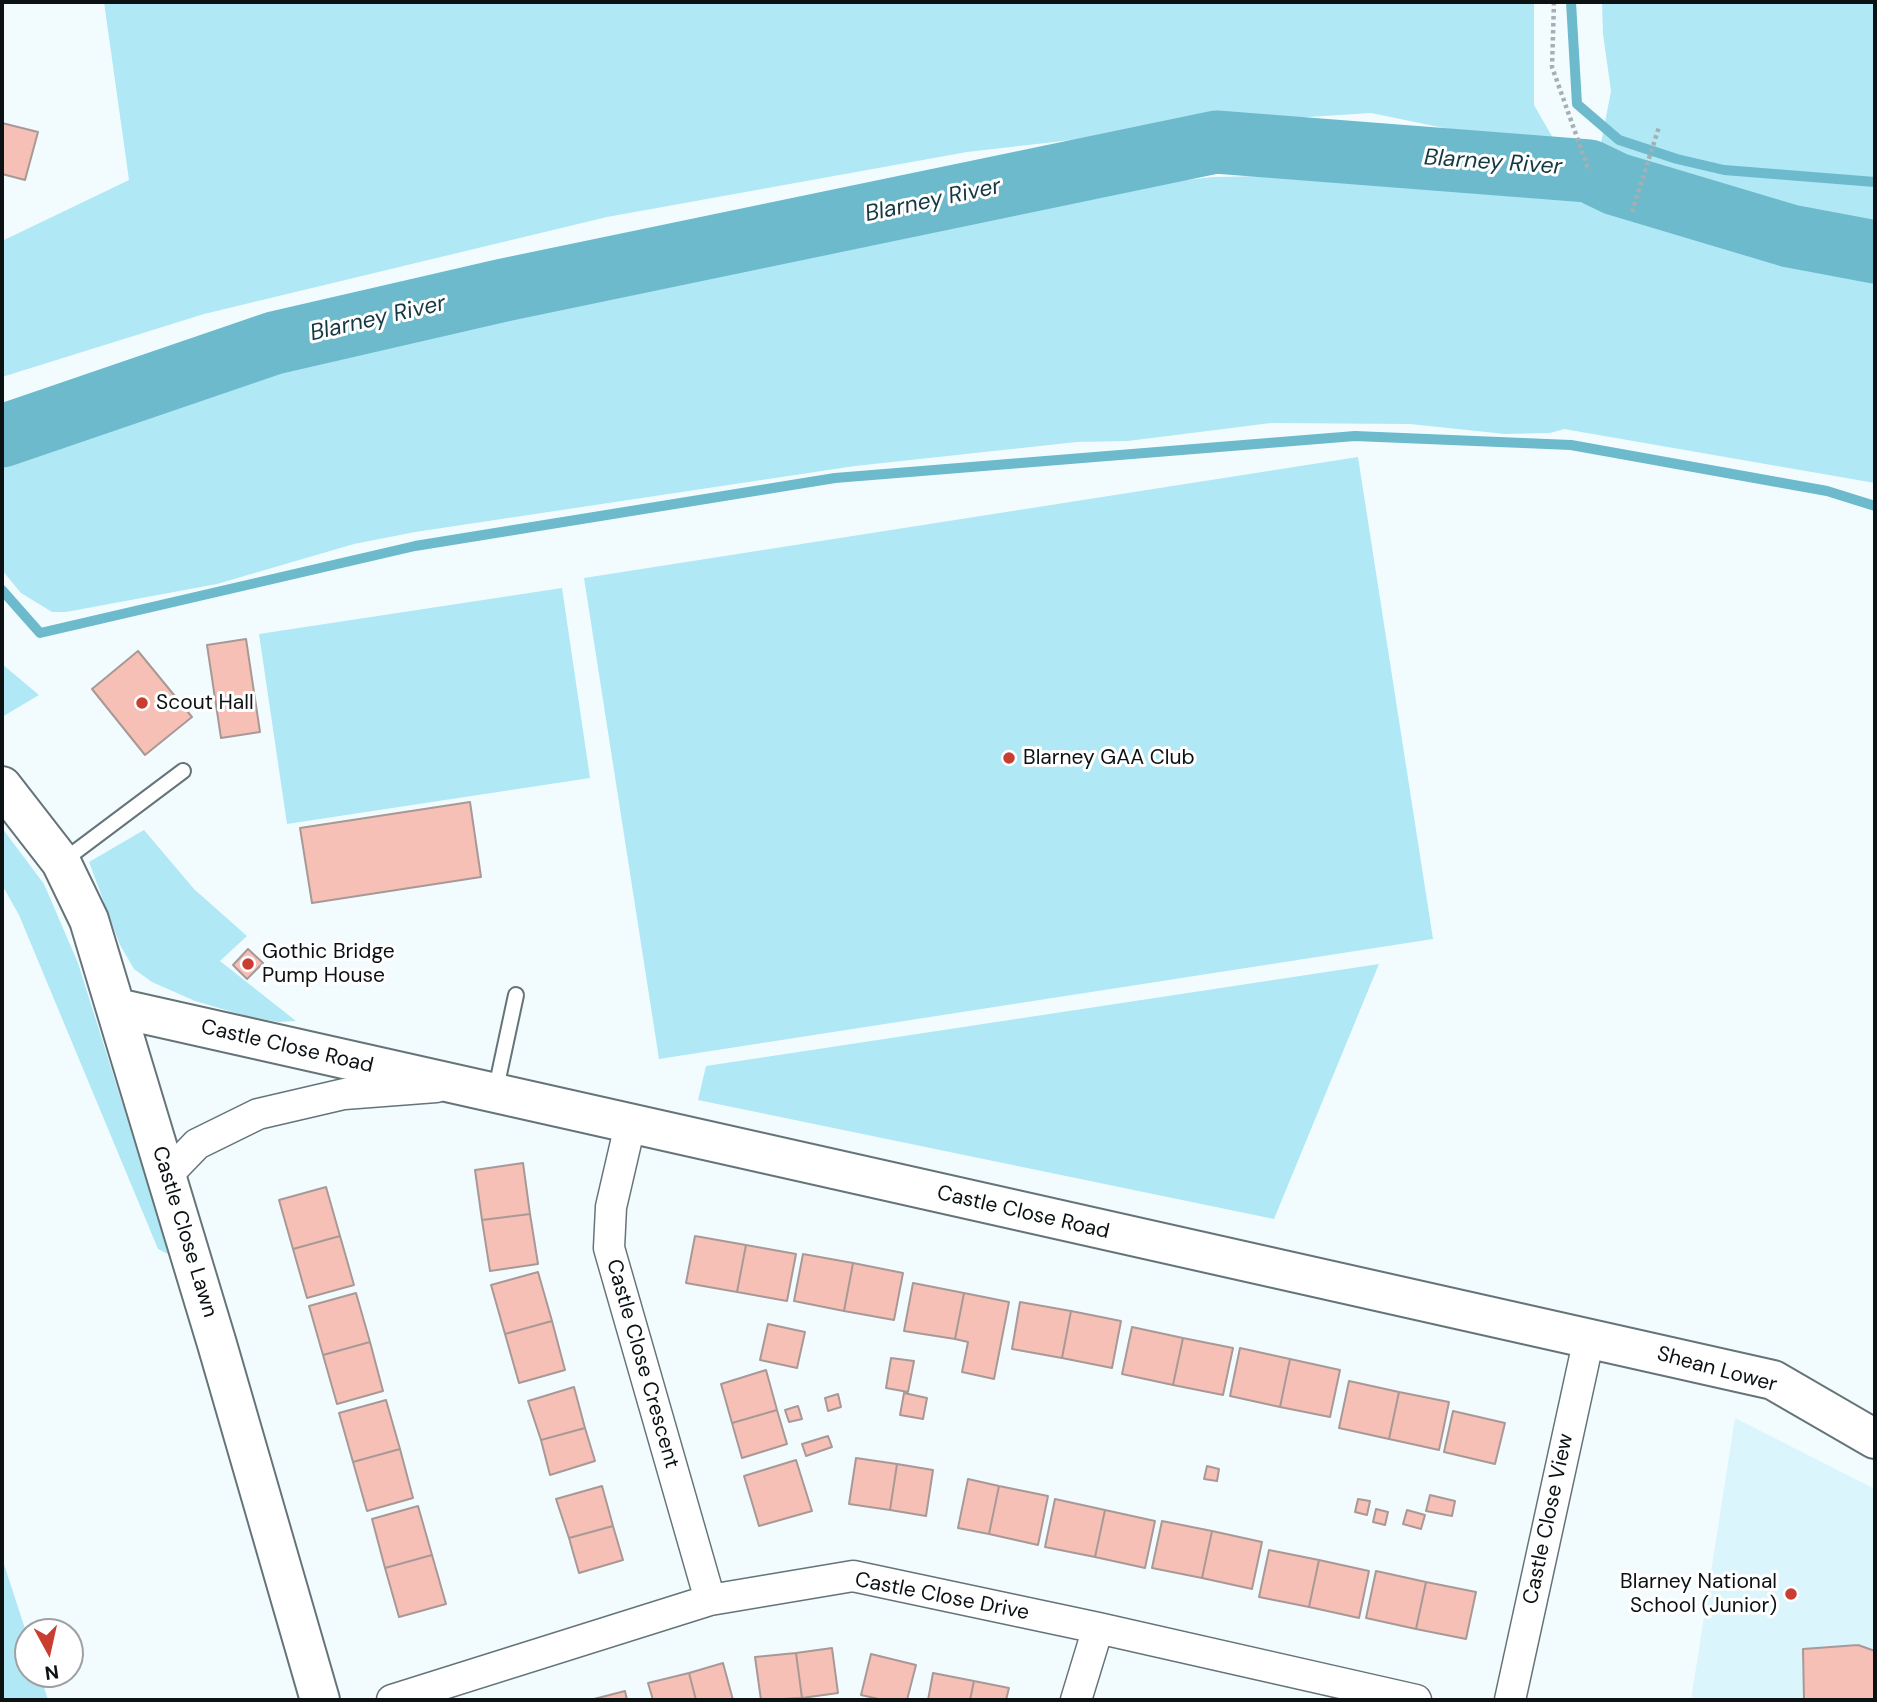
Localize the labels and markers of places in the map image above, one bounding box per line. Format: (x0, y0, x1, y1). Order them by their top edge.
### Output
place label: Scout Hall (156, 690, 254, 716)
marker: Scout Hall (134, 695, 150, 711)
place label: Blarney GAA Club (1023, 745, 1195, 771)
marker: Blarney GAA Club (1001, 750, 1017, 766)
place label: Gothic Bridge Pump House (262, 939, 395, 989)
marker: Gothic Bridge Pump House (240, 956, 256, 972)
place label: Blarney National School (Junior) (1620, 1569, 1777, 1619)
marker: Blarney National School (Junior) (1783, 1586, 1799, 1602)

